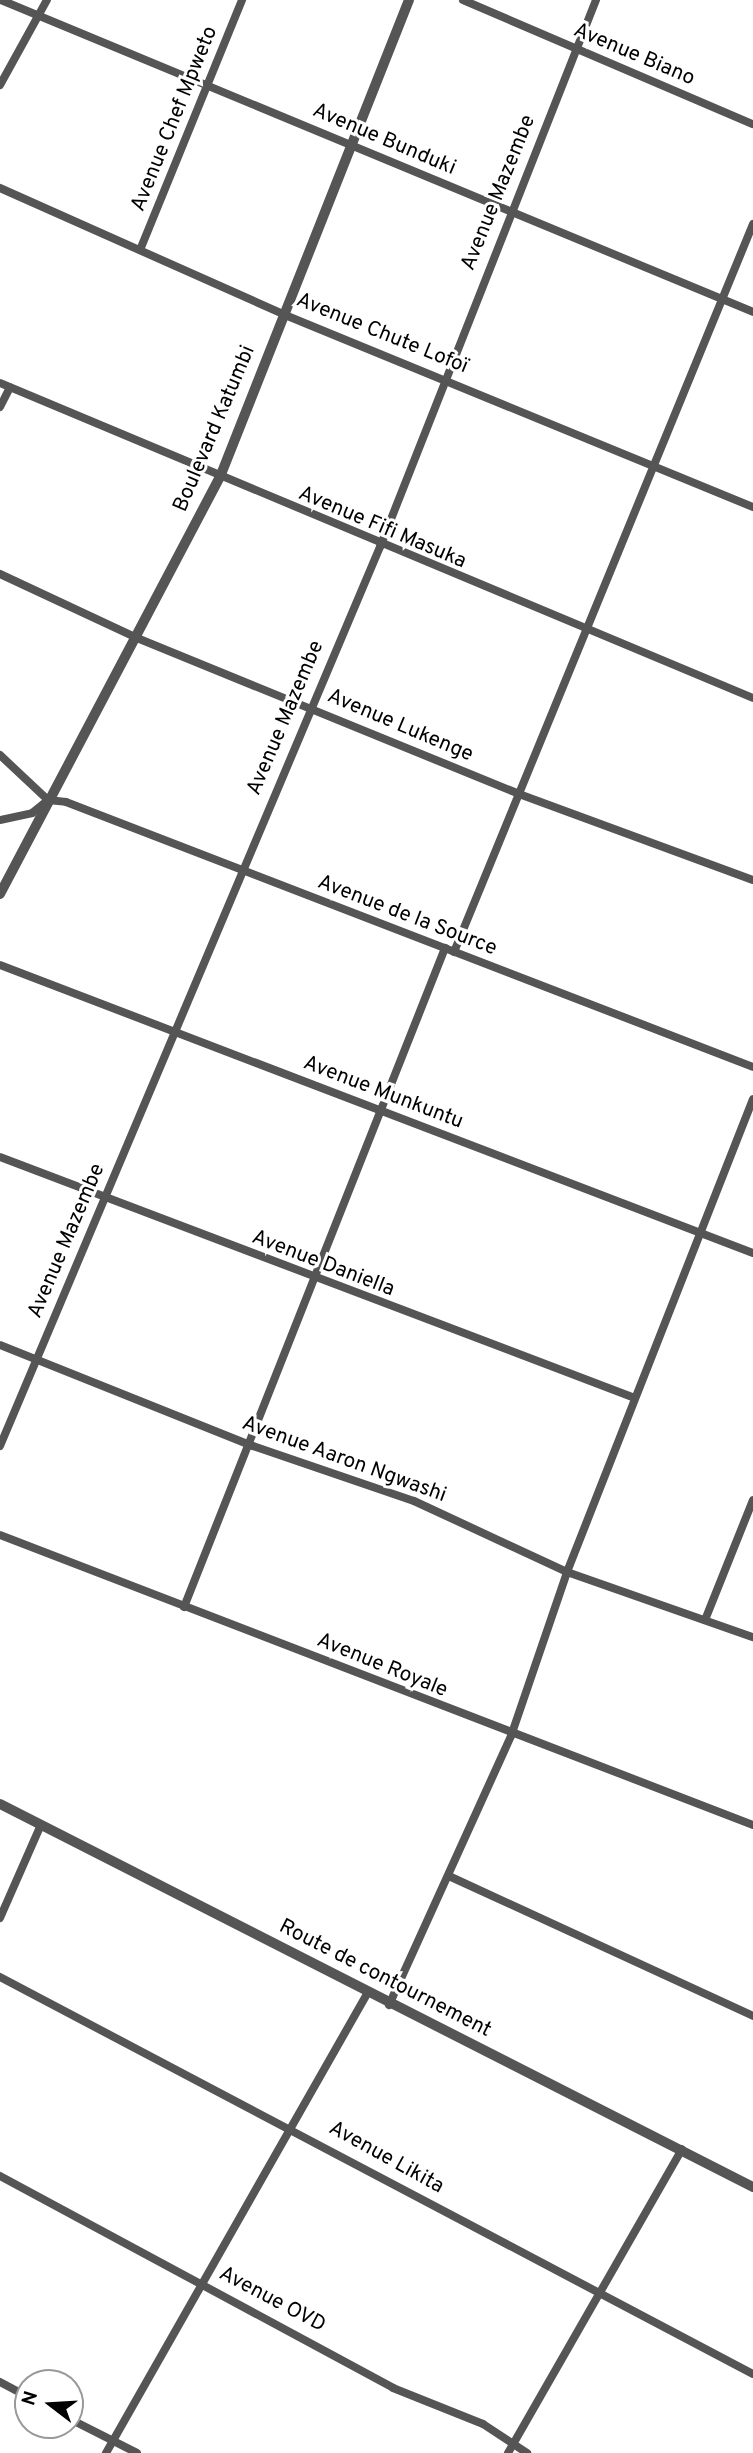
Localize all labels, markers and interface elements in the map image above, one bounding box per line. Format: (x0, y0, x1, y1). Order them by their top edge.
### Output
street label: Avenue Biano (570, 18, 698, 92)
street label: Avenue Chef Mpweto (126, 23, 224, 215)
street label: Avenue Bunduki (309, 98, 459, 182)
street label: Avenue Mazembe (456, 112, 542, 274)
street label: Avenue Chute Lofoï (292, 288, 472, 380)
street label: Boulevard Katumbi (169, 342, 261, 516)
street label: Avenue Fifi Masuka (294, 481, 470, 575)
street label: Avenue Mazembe (242, 637, 330, 799)
street label: Avenue Lukenge (323, 684, 477, 768)
street label: Avenue de la Source (314, 870, 500, 962)
street label: Avenue Munkuntu (299, 1051, 467, 1135)
street label: Avenue Mazembe (23, 1160, 111, 1322)
street label: Avenue Daniella (248, 1225, 398, 1303)
street label: Avenue Aaron Ngwashi (238, 1411, 450, 1509)
street label: Avenue Royale (313, 1628, 451, 1704)
street label: Route de contournement (275, 1914, 495, 2044)
street label: Avenue Likita (324, 2116, 448, 2200)
street label: Avenue OVD (214, 2261, 330, 2339)
north arrow (14, 2369, 84, 2439)
text: N (17, 2388, 44, 2408)

